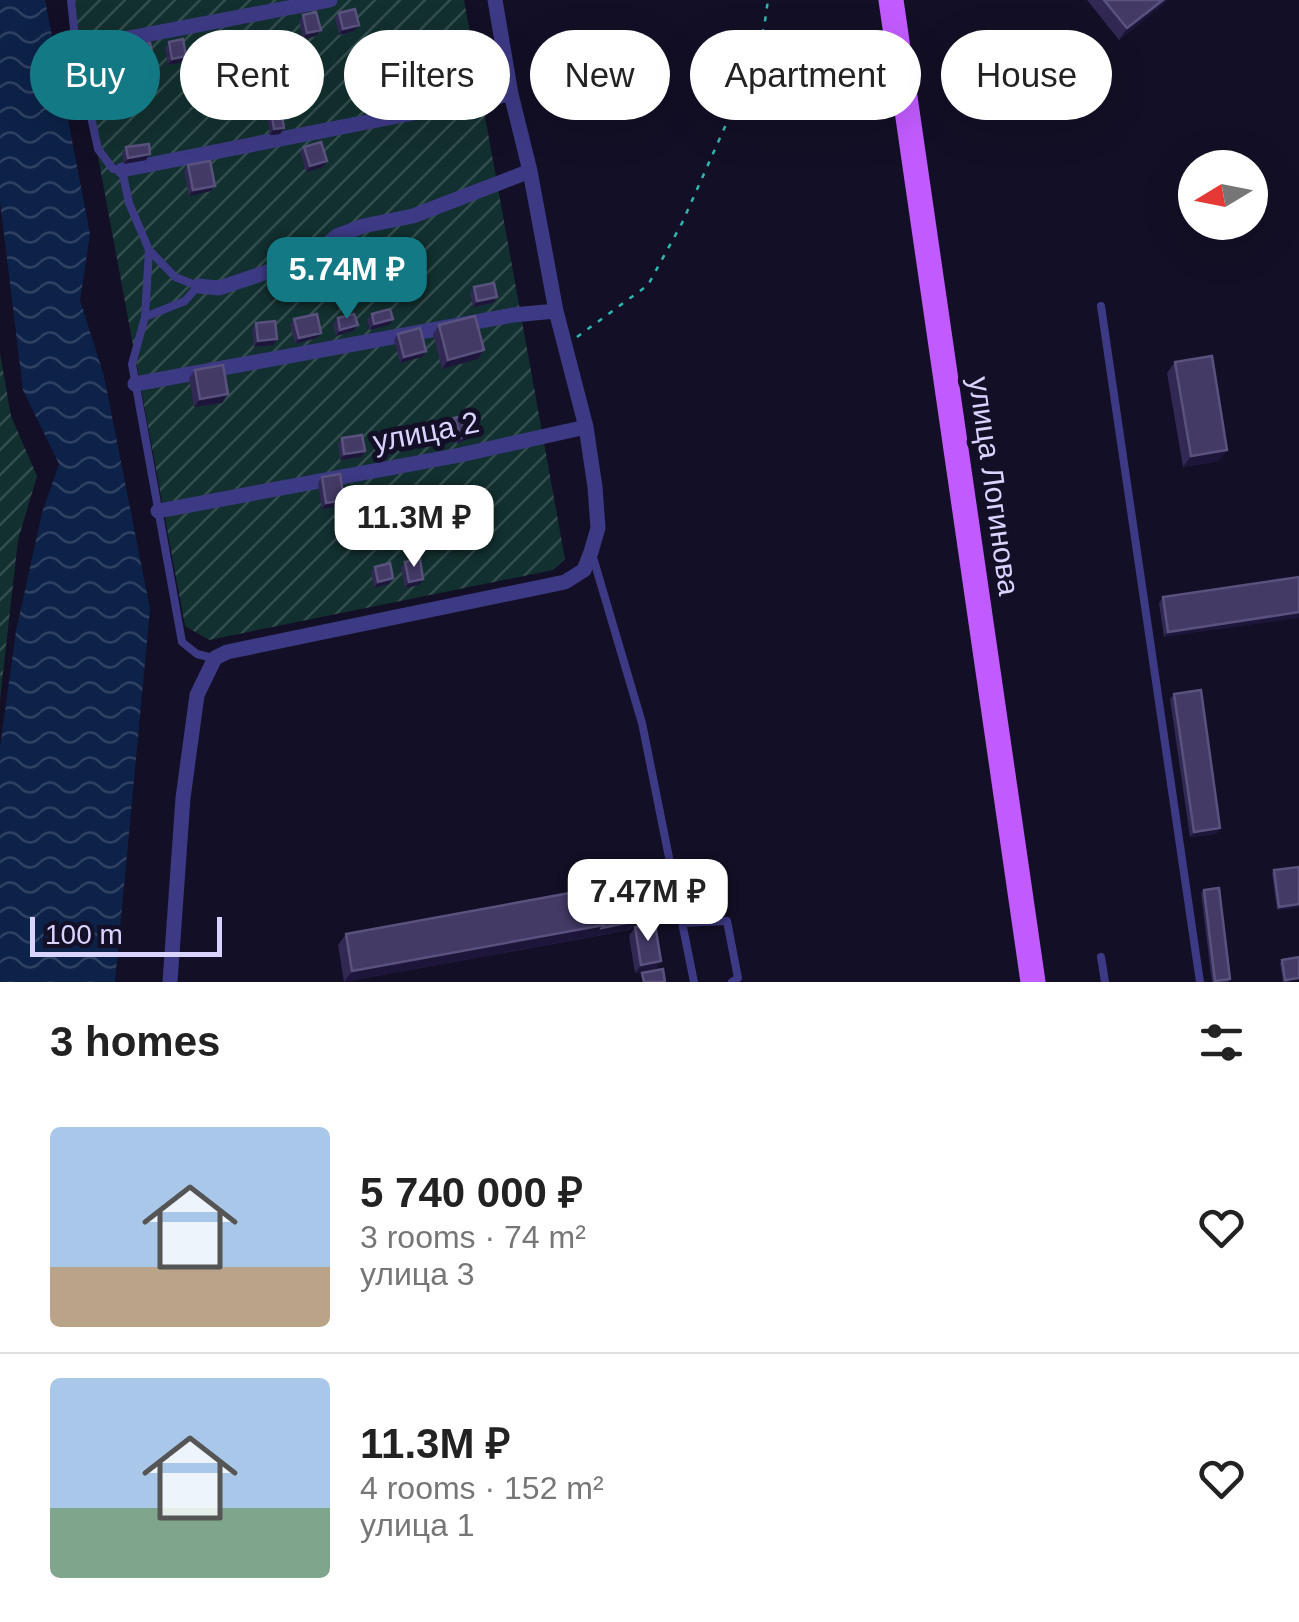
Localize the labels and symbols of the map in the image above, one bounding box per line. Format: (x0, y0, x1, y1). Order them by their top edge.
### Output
north arrow (1178, 150, 1268, 240)
pin: 5.74M ₽ (255, 237, 439, 322)
street label: улица Логинова (963, 374, 1026, 598)
street label: улица 2 (370, 405, 482, 458)
pin: 11.3M ₽ (322, 485, 506, 570)
pin: 7.47M ₽ (556, 859, 740, 944)
scale bar (30, 912, 222, 956)

